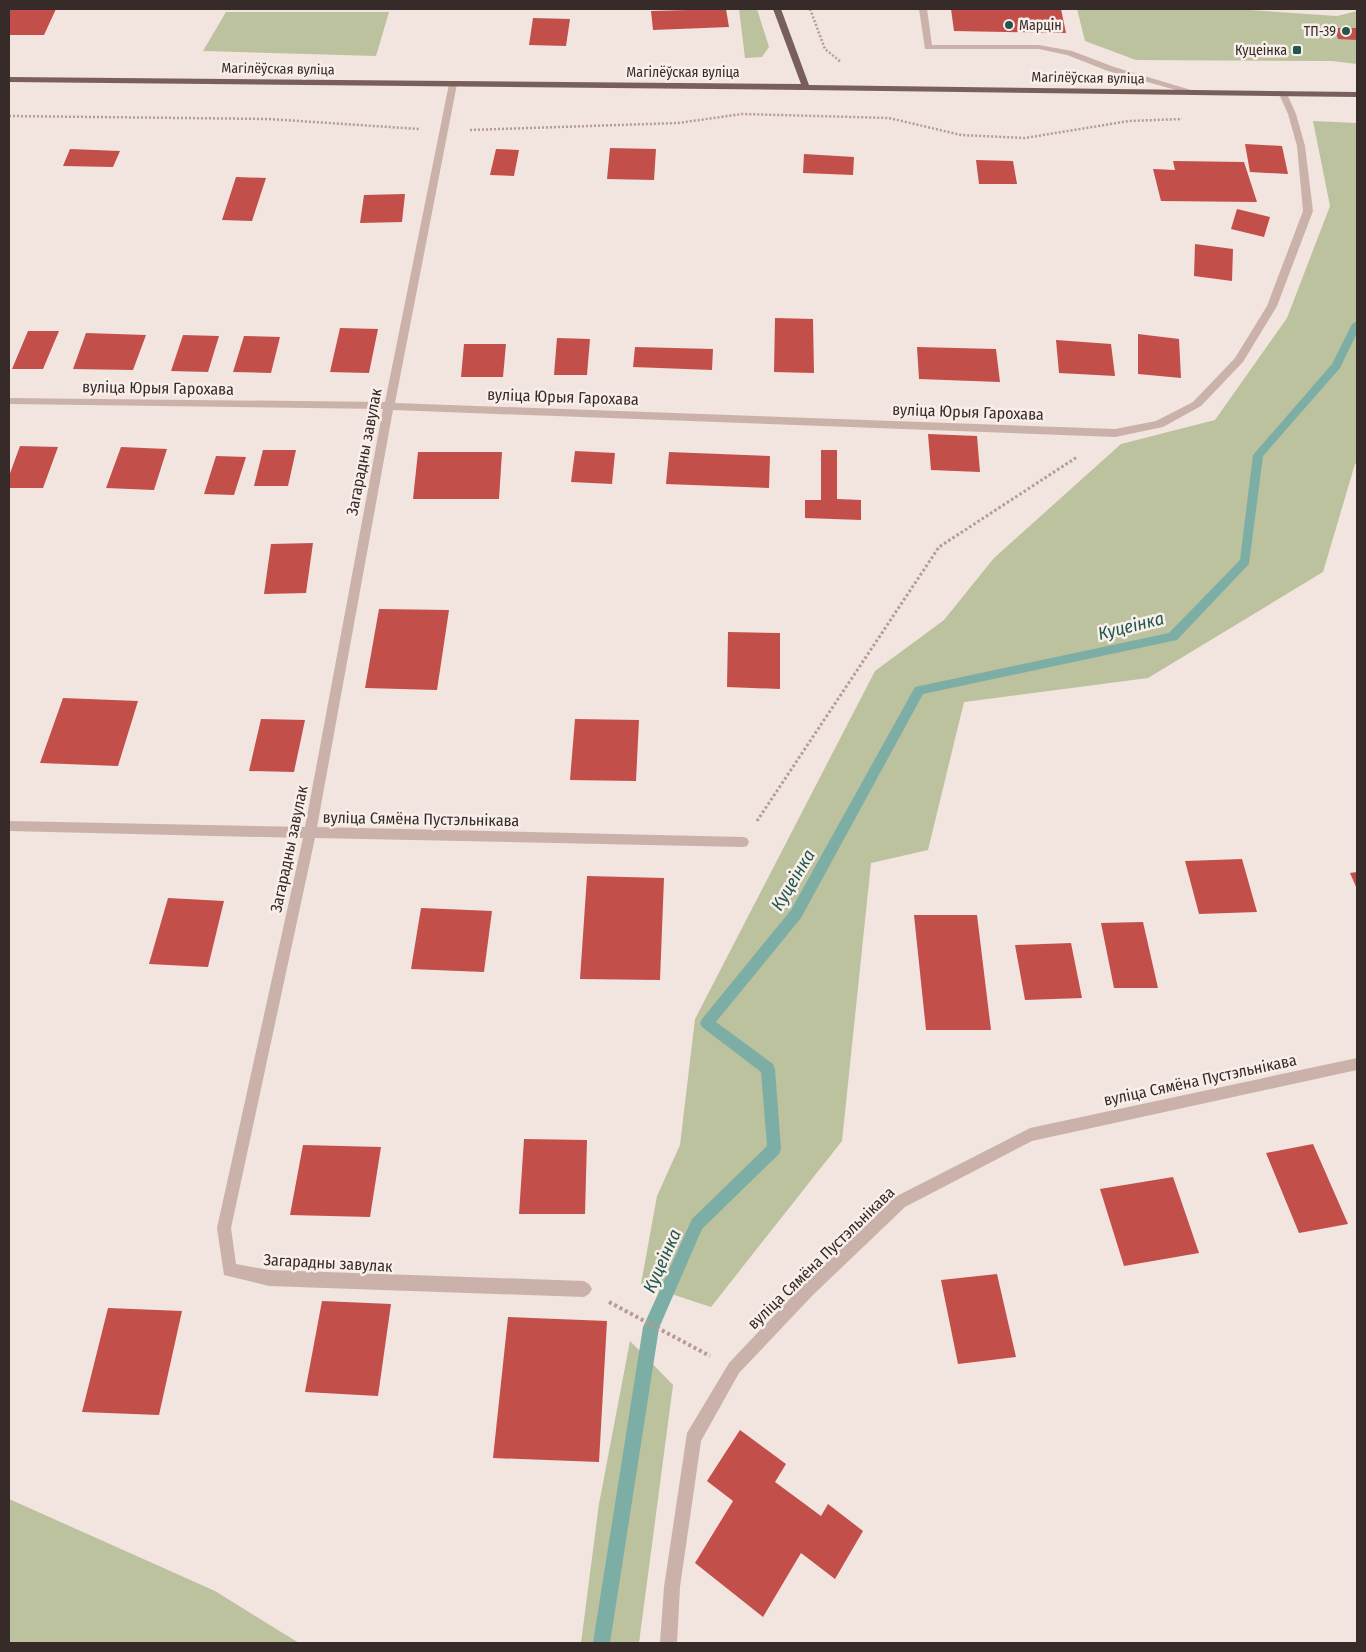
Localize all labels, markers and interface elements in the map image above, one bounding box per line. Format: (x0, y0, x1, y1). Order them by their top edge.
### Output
place label: Марцін (1019, 17, 1062, 34)
marker: Марцін (1003, 19, 1015, 31)
place label: ТП-39 (1304, 23, 1336, 40)
marker: ТП-39 (1340, 25, 1352, 37)
place label: Куцеінка (1235, 42, 1287, 59)
marker: Куцеінка (1291, 44, 1303, 56)
street label: Магілёўская вуліца (221, 60, 335, 78)
street label: Магілёўская вуліца (626, 64, 740, 81)
street label: Магілёўская вуліца (1031, 69, 1145, 87)
street label: вуліца Юрыя Гарохава (82, 377, 234, 399)
street label: вуліца Юрыя Гарохава (487, 385, 639, 409)
street label: Загарадны завулак (342, 386, 386, 517)
street label: вуліца Юрыя Гарохава (892, 400, 1044, 424)
water label: Куцеінка (1096, 607, 1166, 645)
street label: Загарадны завулак (266, 783, 312, 914)
street label: вуліца Сямёна Пустэльнікава (323, 808, 520, 830)
water label: Куцеінка (766, 845, 820, 915)
street label: вуліца Сямёна Пустэльнікава (1102, 1050, 1298, 1110)
street label: вуліца Сямёна Пустэльнікава (744, 1183, 898, 1333)
water label: Куцеінка (638, 1226, 686, 1296)
street label: Загарадны завулак (263, 1250, 394, 1276)

